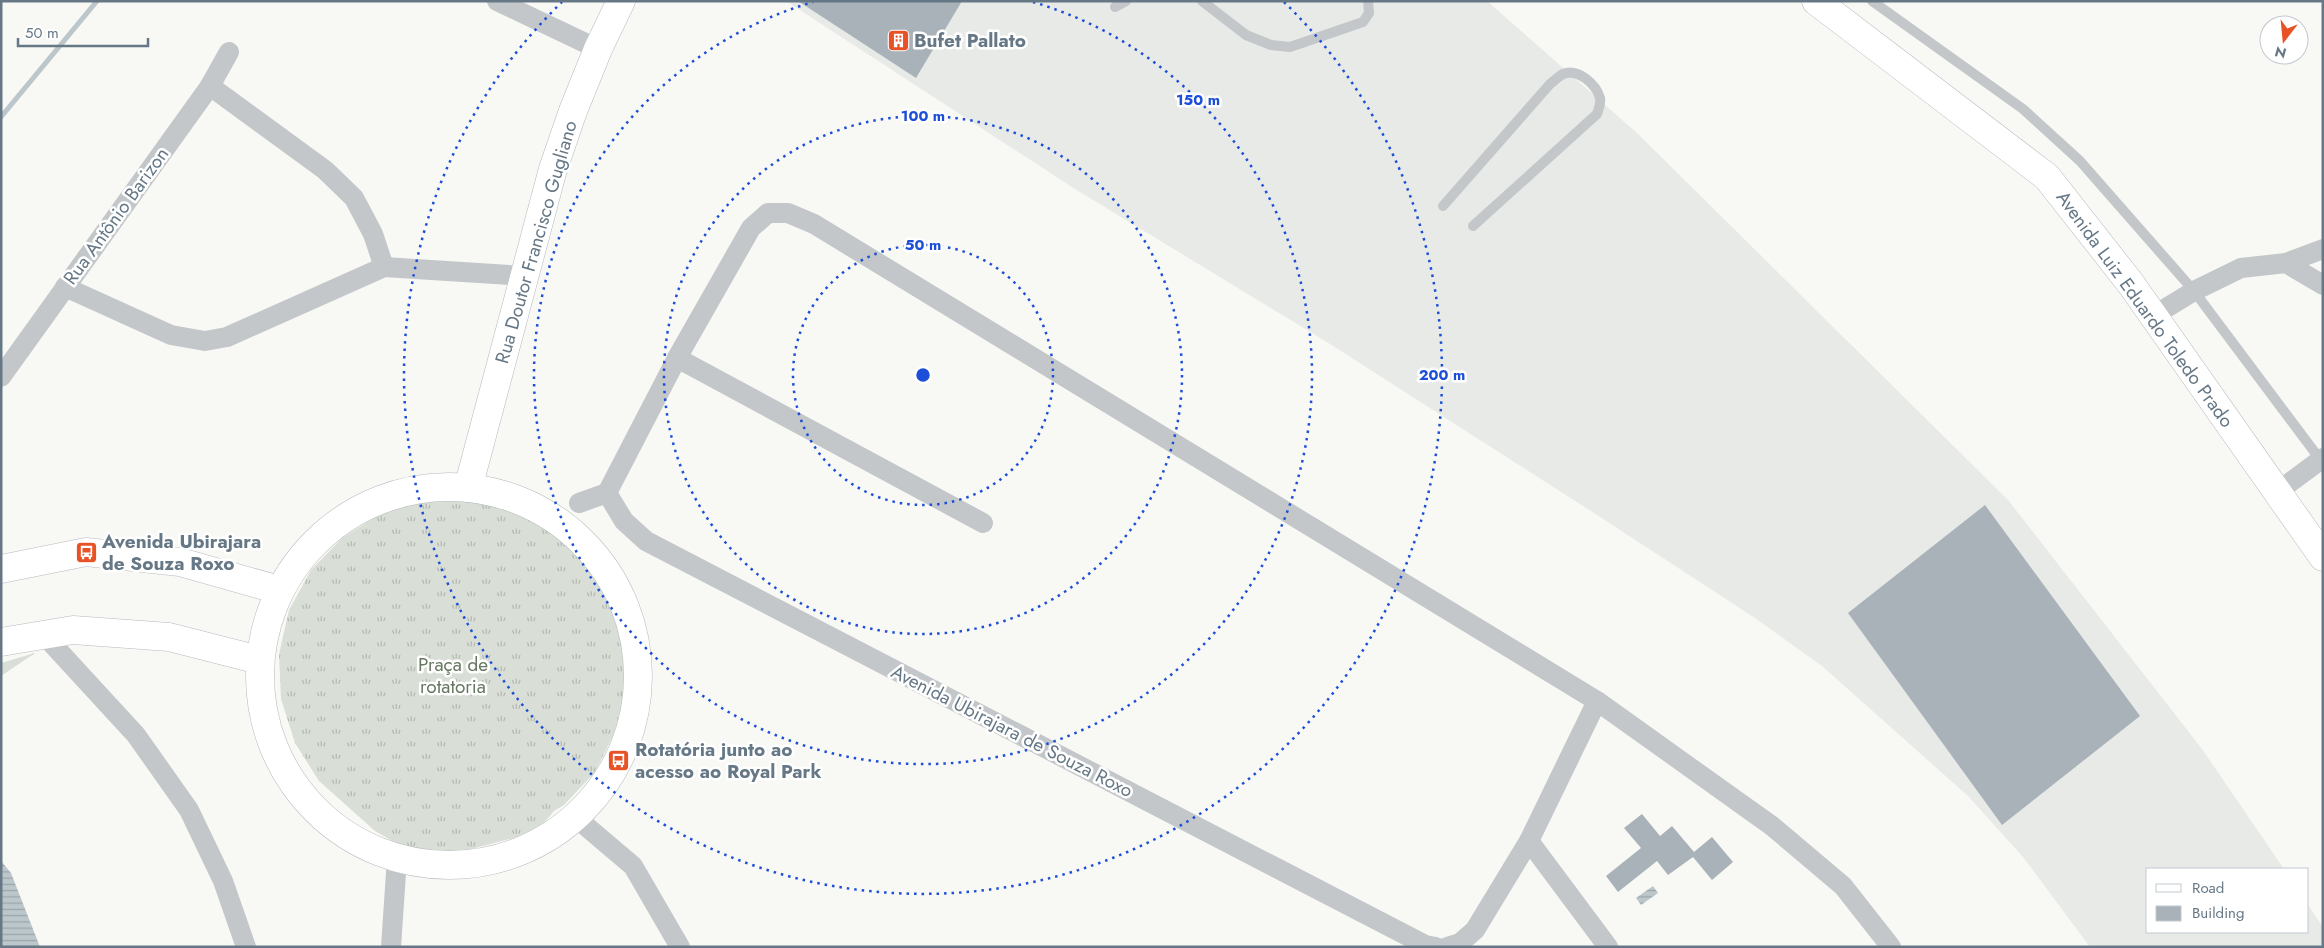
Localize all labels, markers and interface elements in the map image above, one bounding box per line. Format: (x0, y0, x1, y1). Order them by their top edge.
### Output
scale bar (18, 15, 148, 47)
north arrow (2259, 15, 2309, 65)
text: 50 m (25, 22, 59, 44)
place label: Bufet Pallato (914, 27, 1026, 54)
building icon: Bufet Pallato (886, 28, 910, 52)
text: N (2272, 41, 2289, 64)
text: 150 m (1176, 89, 1220, 111)
text: 100 m (901, 105, 945, 127)
street label: Rua Doutor Francisco Gugliano (488, 117, 584, 367)
street label: Rua Antônio Barizon (57, 142, 175, 290)
street label: Avenida Luiz Eduardo Toledo Prado (2050, 185, 2240, 433)
text: 50 m (905, 234, 941, 256)
text: 200 m (1419, 364, 1465, 386)
centre of rings (914, 366, 932, 384)
place label: Avenida Ubirajara de Souza Roxo (101, 528, 261, 577)
bus stop icon: Avenida Ubirajara de Souza Roxo (74, 540, 98, 564)
park label: Praça de rotatoria (418, 651, 488, 700)
street label: Avenida Ubirajara de Souza Roxo (886, 658, 1138, 804)
place label: Rotatória junto ao acesso ao Royal Park (635, 736, 821, 785)
bus stop icon: Rotatória junto ao acesso ao Royal Park (607, 748, 631, 772)
legend (2146, 868, 2309, 933)
text: Road (2192, 877, 2224, 899)
text: Building (2192, 902, 2244, 924)

